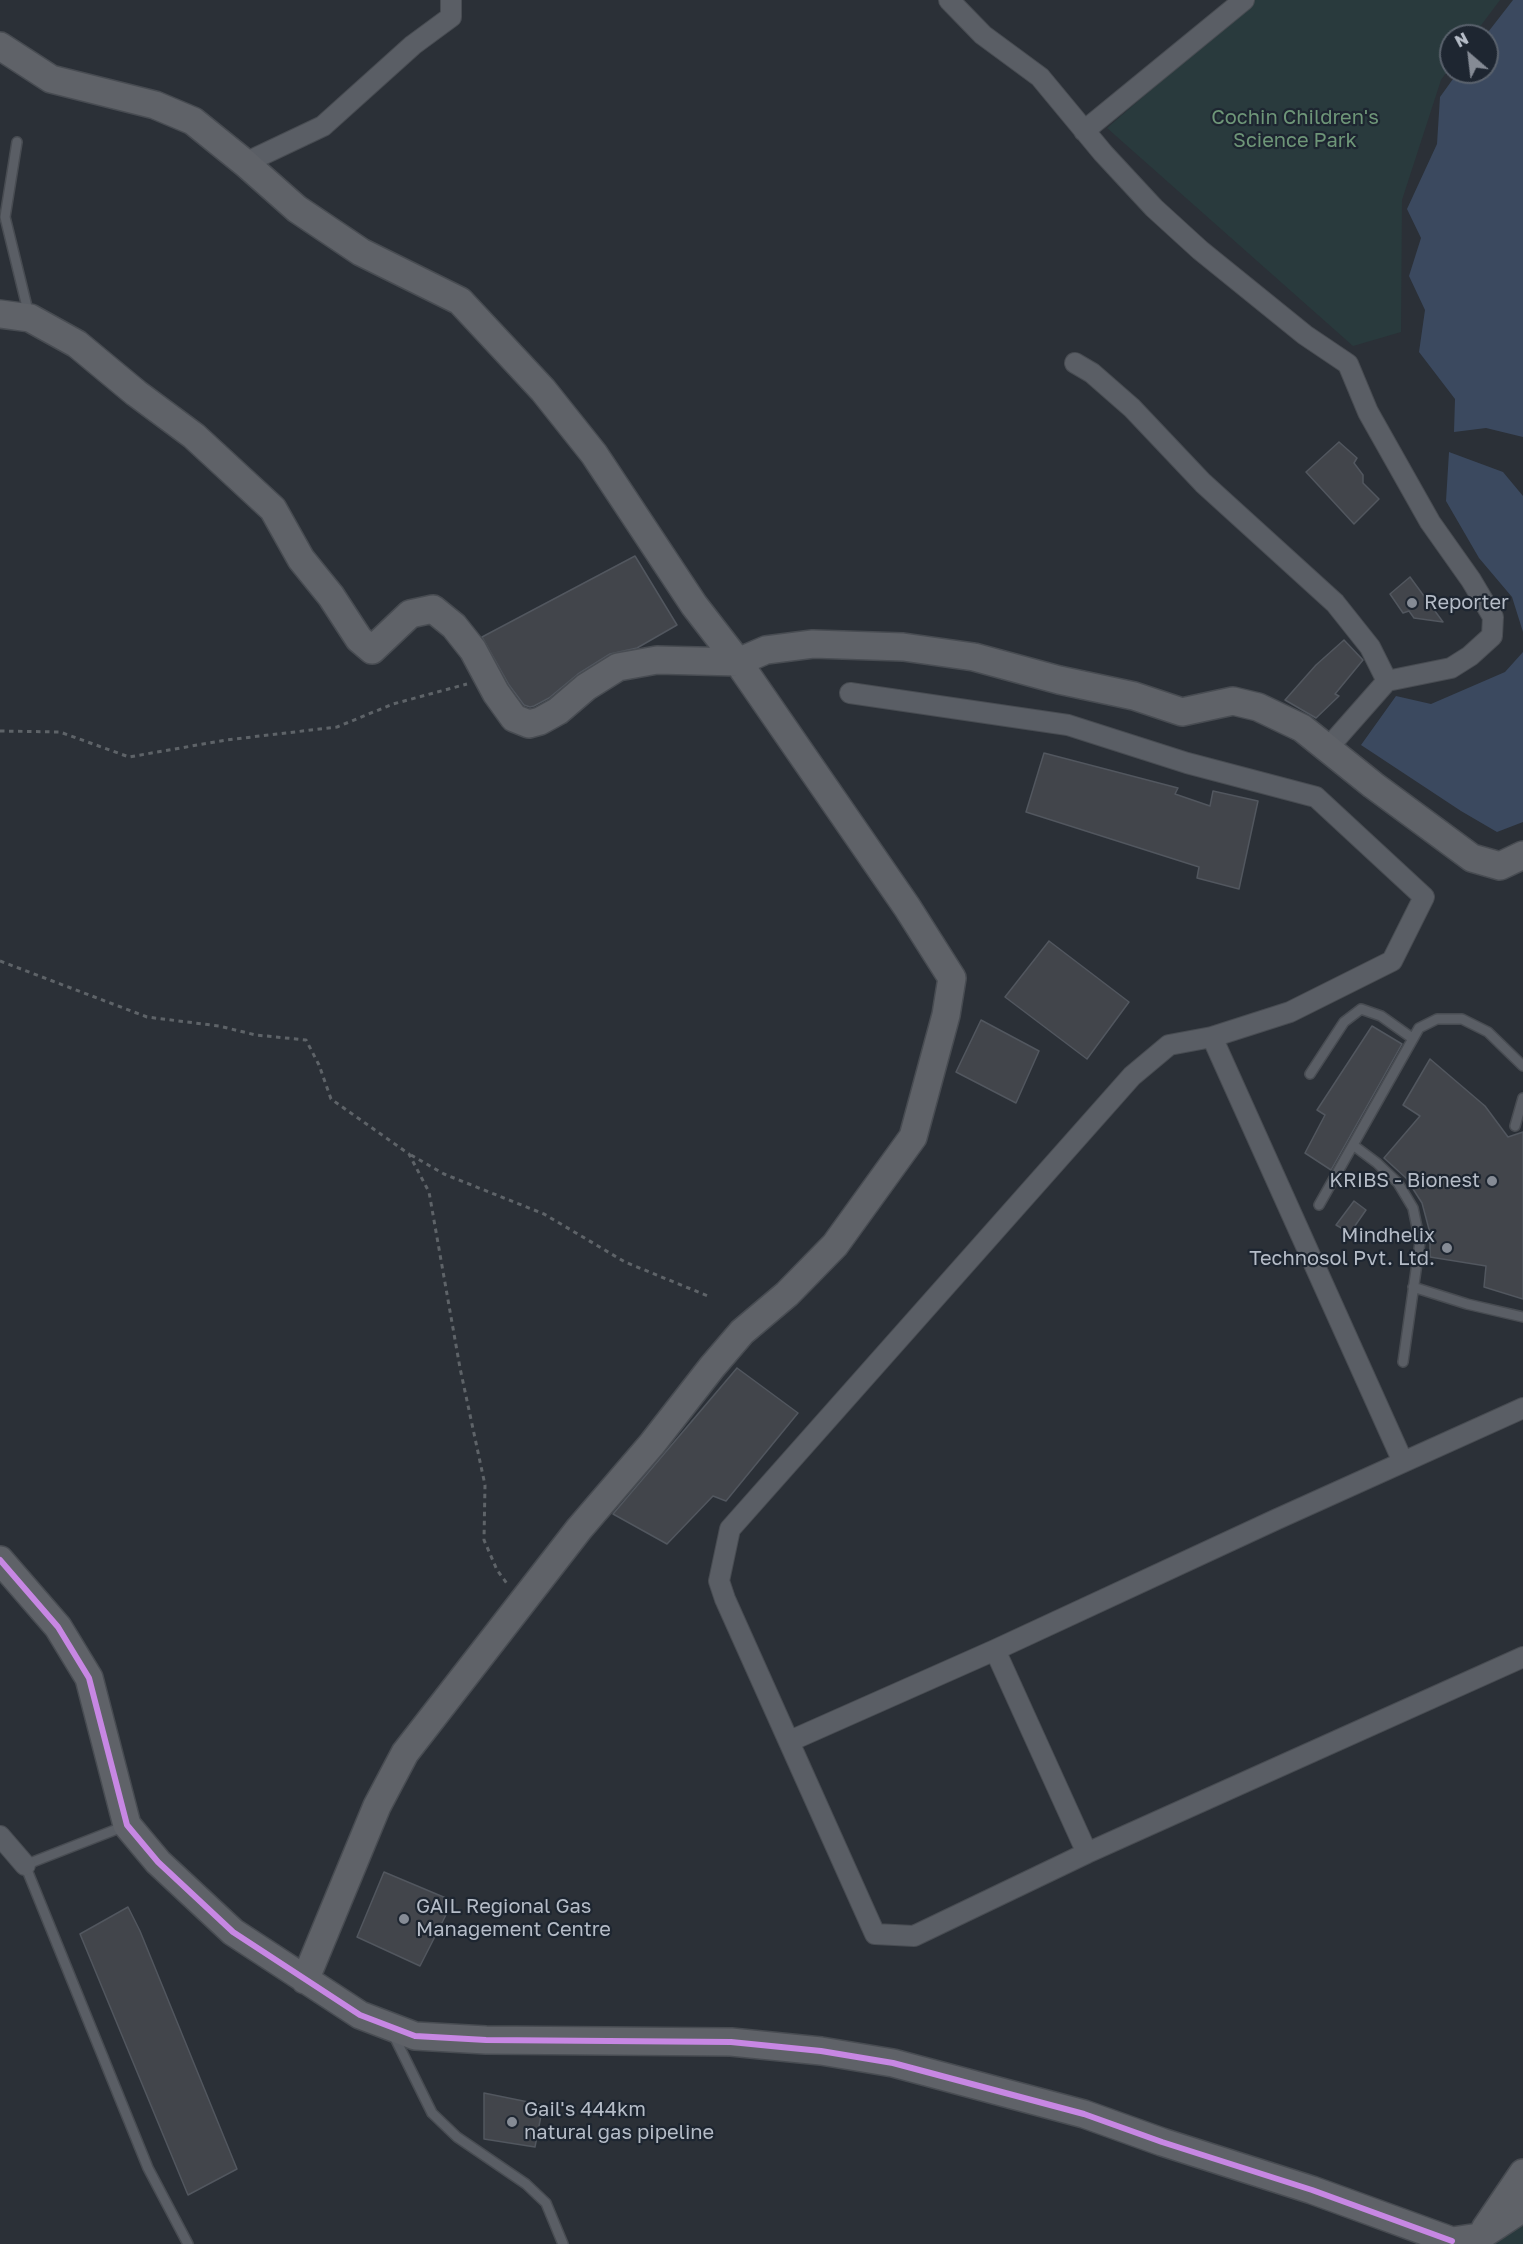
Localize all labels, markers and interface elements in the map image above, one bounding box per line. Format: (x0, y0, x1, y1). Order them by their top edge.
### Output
north arrow (1439, 24, 1499, 84)
text: N (1451, 28, 1472, 52)
park label: Cochin Children's Science Park (1211, 106, 1379, 153)
place label: Reporter (1424, 591, 1509, 615)
marker: Reporter (1405, 596, 1419, 610)
place label: KRIBS - Bionest (1329, 1169, 1480, 1193)
marker: KRIBS - Bionest (1485, 1174, 1499, 1188)
place label: Mindhelix Technosol Pvt. Ltd. (1249, 1224, 1435, 1271)
marker: Mindhelix Technosol Pvt. Ltd. (1440, 1241, 1454, 1255)
place label: GAIL Regional Gas Management Centre (416, 1895, 611, 1942)
marker: GAIL Regional Gas Management Centre (397, 1912, 411, 1926)
place label: Gail's 444km natural gas pipeline (524, 2098, 714, 2145)
marker: Gail's 444km natural gas pipeline (505, 2115, 519, 2129)

